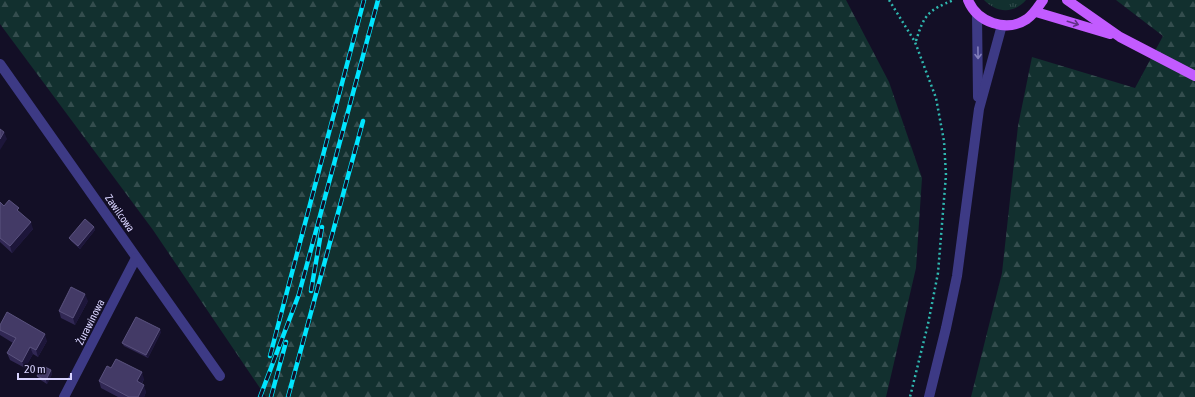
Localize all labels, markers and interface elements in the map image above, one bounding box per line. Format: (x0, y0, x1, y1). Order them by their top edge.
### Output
one-way arrow (1066, 20, 1079, 27)
one-way arrow (974, 46, 981, 59)
street label: Zawilcowa (103, 192, 137, 234)
street label: Żurawinowa (73, 297, 107, 347)
scale bar (18, 355, 71, 381)
text: 20 m (24, 362, 46, 376)

